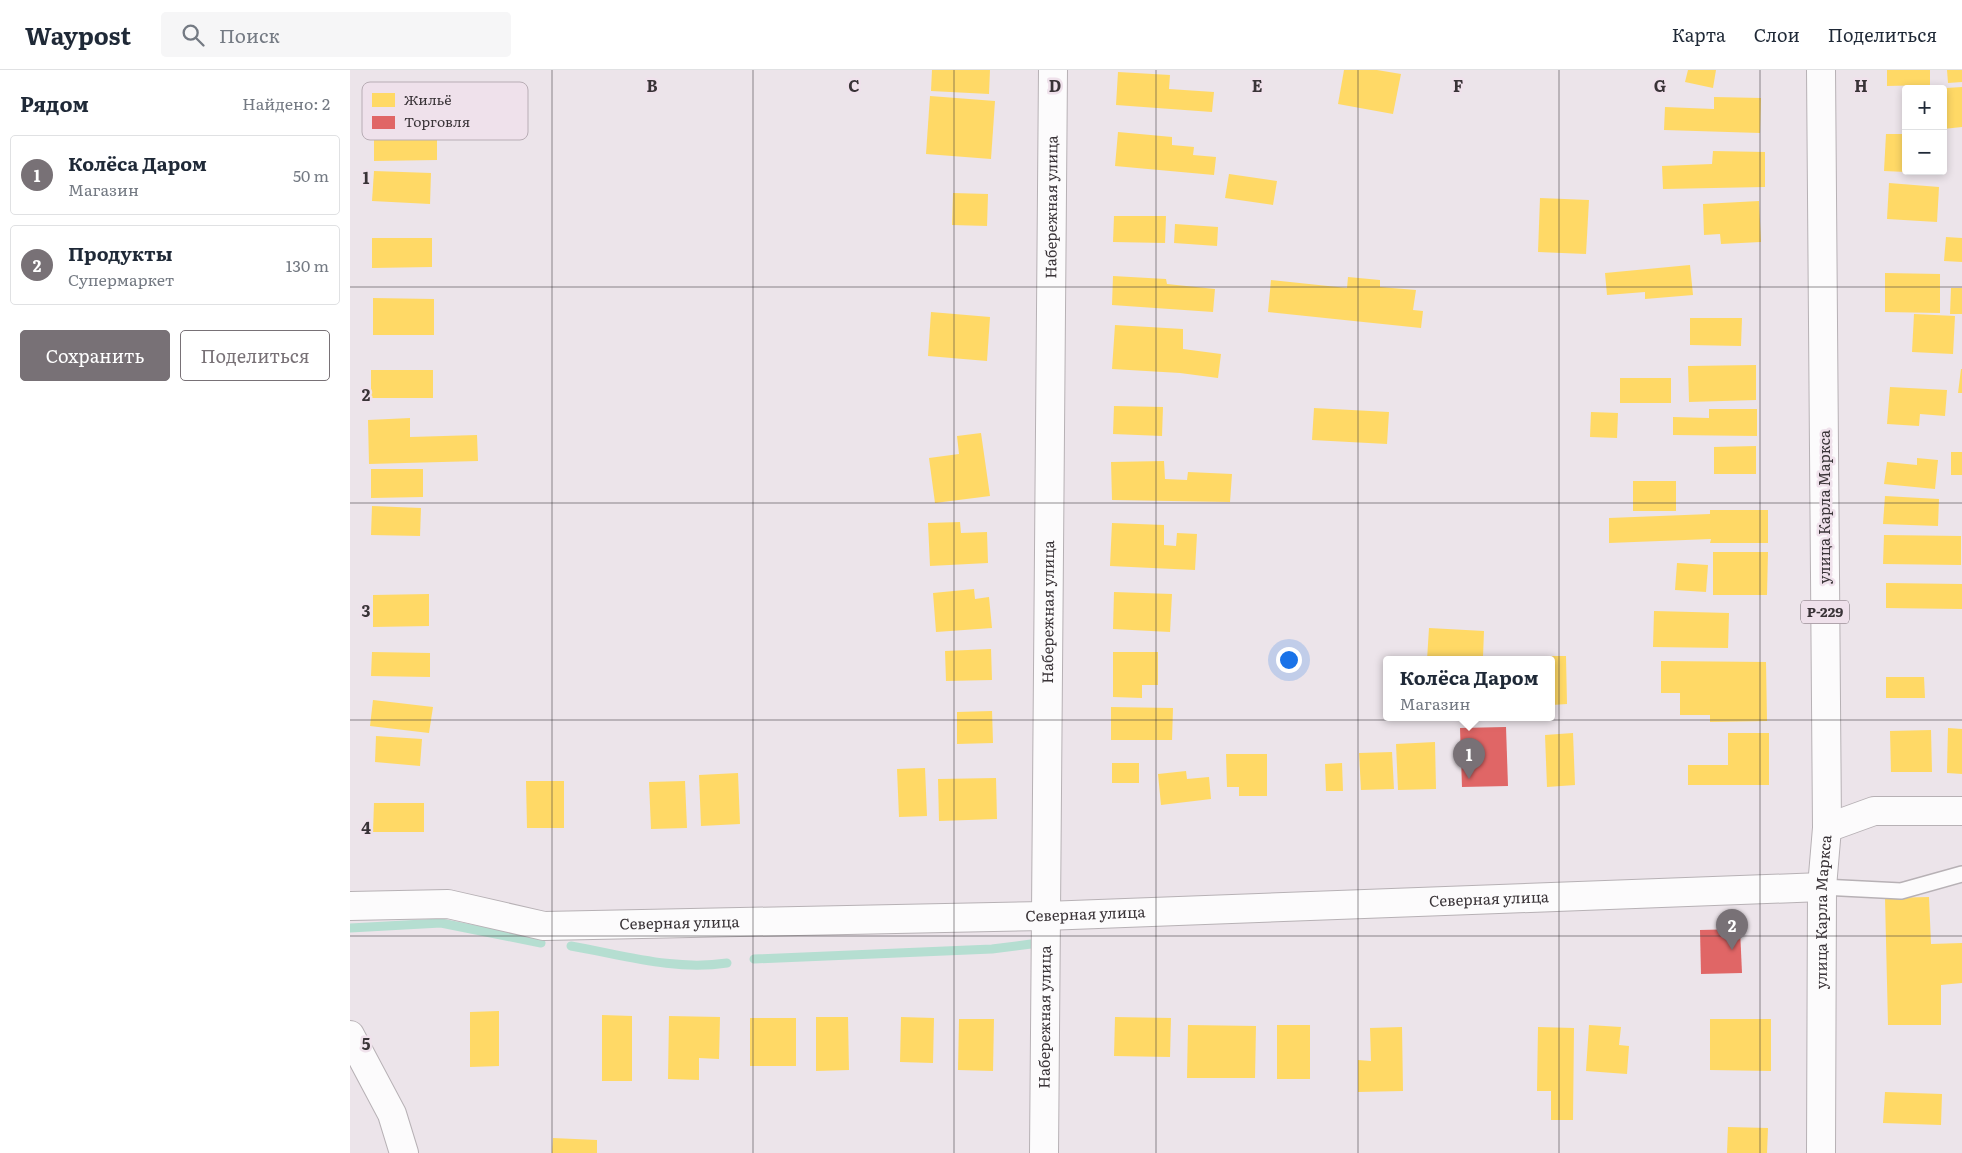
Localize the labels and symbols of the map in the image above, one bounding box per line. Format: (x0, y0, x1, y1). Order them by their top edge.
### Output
text: B (646, 73, 658, 97)
text: C (848, 73, 860, 97)
text: D (1049, 73, 1061, 97)
text: E (1252, 73, 1263, 97)
text: F (1453, 73, 1463, 97)
text: G (1654, 73, 1666, 97)
text: H (1854, 73, 1868, 97)
legend (362, 82, 528, 140)
text: Жильё (404, 89, 452, 109)
text: Торговля (404, 111, 470, 131)
street label: Набережная улица (1038, 134, 1062, 279)
text: 1 (363, 165, 370, 189)
text: 2 (362, 382, 371, 406)
street label: улица Карла Маркса (1812, 429, 1835, 584)
street label: Набережная улица (1035, 539, 1059, 684)
text: 3 (362, 598, 371, 622)
road number: Р-229 (1801, 600, 1849, 624)
your location (1276, 647, 1302, 673)
pin: 1 (1453, 738, 1485, 779)
text: 4 (361, 815, 371, 839)
street label: улица Карла Маркса (1809, 833, 1836, 989)
street label: Северная улица (1429, 884, 1550, 912)
street label: Северная улица (1025, 899, 1147, 926)
street label: Северная улица (619, 909, 741, 934)
pin: 2 (1716, 909, 1748, 950)
street label: Набережная улица (1032, 944, 1056, 1089)
text: 5 (362, 1031, 371, 1055)

